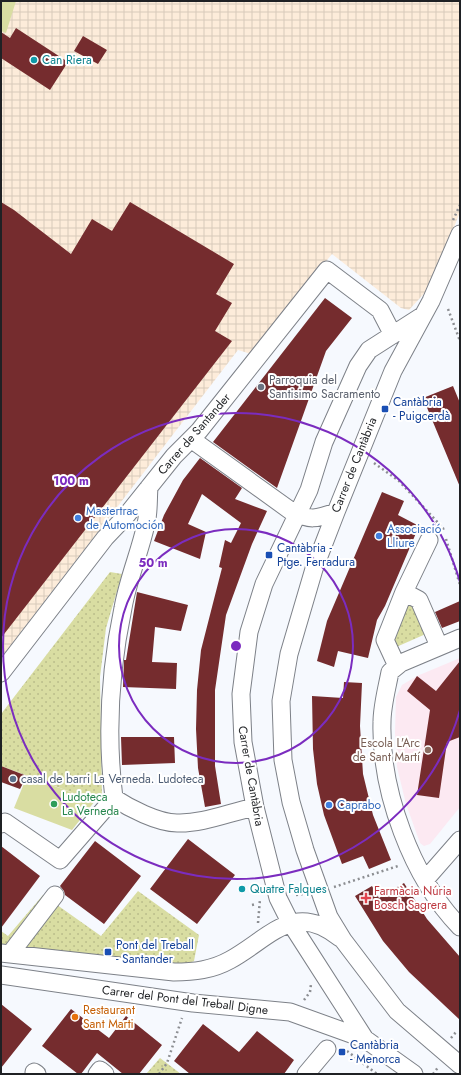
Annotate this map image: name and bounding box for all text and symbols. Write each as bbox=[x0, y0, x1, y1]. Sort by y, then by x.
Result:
place label: Can Riera bbox=[42, 51, 92, 69]
marker: Can Riera bbox=[29, 55, 39, 65]
place label: Parroquia del Santisimo Sacramento bbox=[269, 371, 381, 403]
marker: Parroquia del Santisimo Sacramento bbox=[256, 382, 266, 392]
street label: Carrer de Santander bbox=[153, 388, 235, 479]
place label: Cantàbria - Puigcerdà bbox=[393, 393, 451, 425]
marker: Cantàbria - Puigcerdà bbox=[380, 404, 390, 414]
street label: Carrer de Cantàbria bbox=[327, 414, 381, 515]
text: 100 m bbox=[53, 472, 89, 490]
place label: Mastertrac de Automoción bbox=[86, 502, 164, 534]
marker: Mastertrac de Automoción bbox=[73, 513, 83, 523]
place label: Associació Lliure bbox=[387, 520, 442, 552]
marker: Associació Lliure bbox=[374, 531, 384, 541]
place label: Cantàbria - Ptge. Ferradura bbox=[277, 539, 355, 571]
marker: Cantàbria - Ptge. Ferradura bbox=[264, 550, 274, 560]
text: 50 m bbox=[138, 554, 168, 572]
centre of rings bbox=[229, 639, 243, 653]
street label: Carrer de Cantàbria bbox=[233, 725, 269, 828]
place label: Escola L'Arc de Sant Martí bbox=[353, 734, 421, 766]
marker: Escola L'Arc de Sant Martí bbox=[423, 745, 433, 755]
place label: casal de barri La Verneda. Ludoteca bbox=[21, 770, 204, 788]
marker: casal de barri La Verneda. Ludoteca bbox=[8, 774, 18, 784]
place label: Ludoteca La Verneda bbox=[62, 788, 119, 820]
place label: Caprabo bbox=[337, 796, 382, 814]
marker: Ludoteca La Verneda bbox=[49, 799, 59, 809]
marker: Caprabo bbox=[324, 800, 334, 810]
place label: Quatre Falques bbox=[250, 880, 327, 898]
place label: Farmàcia Núria Bosch Sagrera bbox=[374, 882, 452, 914]
marker: Quatre Falques bbox=[237, 884, 247, 894]
marker: Farmàcia Núria Bosch Sagrera bbox=[361, 893, 371, 903]
place label: Pont del Treball - Santander bbox=[116, 936, 194, 968]
marker: Pont del Treball - Santander bbox=[103, 947, 113, 957]
street label: Carrer del Pont del Treball Digne bbox=[101, 981, 269, 1019]
place label: Restaurant Sant Marti bbox=[83, 1001, 135, 1033]
marker: Restaurant Sant Marti bbox=[70, 1012, 80, 1022]
place label: Cantàbria - Menorca bbox=[350, 1036, 401, 1068]
marker: Cantàbria - Menorca bbox=[337, 1047, 347, 1057]

